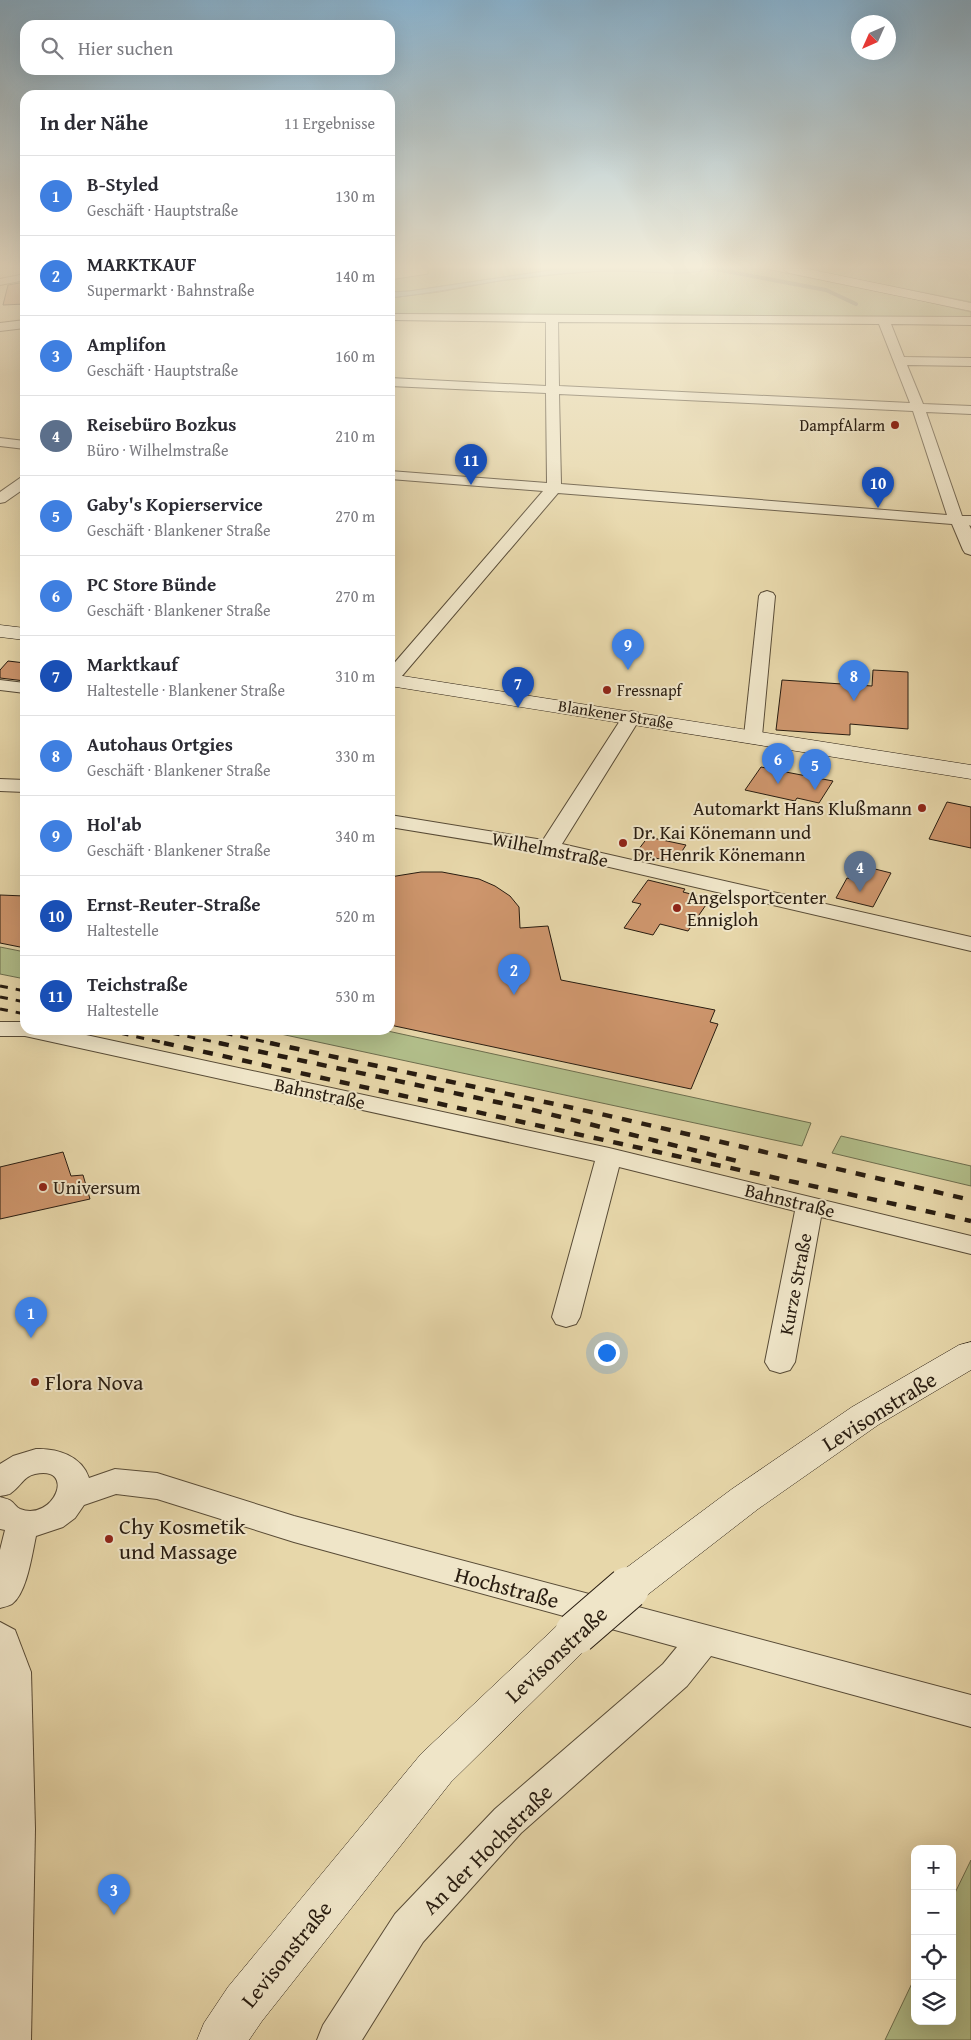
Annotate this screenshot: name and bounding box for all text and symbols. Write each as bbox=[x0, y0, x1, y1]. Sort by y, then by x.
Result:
north arrow bbox=[851, 15, 896, 60]
search box bbox=[20, 20, 395, 75]
icon: search bbox=[38, 34, 66, 62]
text: Hier suchen bbox=[78, 34, 173, 62]
text: In der Nähe bbox=[40, 107, 148, 138]
text: 11 Ergebnisse bbox=[284, 111, 375, 135]
text: B-Styled bbox=[87, 170, 159, 198]
text: 1 bbox=[52, 184, 60, 208]
text: 130 m bbox=[335, 184, 375, 208]
text: Geschäft · Hauptstraße bbox=[87, 198, 238, 222]
text: MARKTKAUF bbox=[87, 250, 197, 278]
text: 2 bbox=[52, 264, 60, 288]
text: 140 m bbox=[335, 264, 375, 288]
text: Supermarkt · Bahnstraße bbox=[87, 278, 254, 302]
text: Amplifon bbox=[87, 330, 166, 358]
text: 3 bbox=[52, 344, 60, 368]
text: 160 m bbox=[335, 344, 375, 368]
text: Geschäft · Hauptstraße bbox=[87, 358, 238, 382]
text: Reisebüro Bozkus bbox=[87, 410, 236, 438]
place label: DampfAlarm bbox=[799, 413, 885, 437]
marker: DampfAlarm bbox=[889, 419, 901, 431]
text: 4 bbox=[52, 424, 60, 448]
text: 210 m bbox=[335, 424, 375, 448]
text: Büro · Wilhelmstraße bbox=[87, 438, 228, 462]
pin: 11 bbox=[455, 444, 487, 485]
pin: 10 bbox=[862, 467, 894, 508]
text: Gaby's Kopierservice bbox=[87, 490, 263, 518]
text: 5 bbox=[52, 504, 60, 528]
text: 270 m bbox=[335, 504, 375, 528]
text: Geschäft · Blankener Straße bbox=[87, 518, 271, 542]
text: PC Store Bünde bbox=[87, 570, 216, 598]
text: 6 bbox=[52, 584, 60, 608]
text: 270 m bbox=[335, 584, 375, 608]
text: Geschäft · Blankener Straße bbox=[87, 598, 271, 622]
pin: 9 bbox=[612, 629, 644, 670]
text: Marktkauf bbox=[87, 650, 178, 678]
pin: 8 bbox=[838, 660, 870, 701]
text: 7 bbox=[52, 664, 60, 688]
text: 310 m bbox=[335, 664, 375, 688]
pin: 7 bbox=[502, 667, 534, 708]
text: Haltestelle · Blankener Straße bbox=[87, 678, 285, 702]
place label: Fressnapf bbox=[617, 678, 684, 702]
marker: Fressnapf bbox=[601, 684, 613, 696]
street label: Blankener Straße bbox=[557, 693, 675, 735]
text: Autohaus Ortgies bbox=[87, 730, 233, 758]
pin: 6 bbox=[762, 743, 794, 784]
text: 8 bbox=[52, 744, 60, 768]
text: 330 m bbox=[335, 744, 375, 768]
pin: 5 bbox=[799, 749, 831, 790]
text: Geschäft · Blankener Straße bbox=[87, 758, 271, 782]
place label: Automarkt Hans Klußmann bbox=[693, 794, 912, 822]
marker: Automarkt Hans Klußmann bbox=[916, 802, 928, 814]
text: Hol'ab bbox=[87, 810, 142, 838]
place label: Dr. Kai Könemann und Dr. Henrik Könemann bbox=[633, 818, 812, 868]
text: 9 bbox=[52, 824, 60, 848]
text: 340 m bbox=[335, 824, 375, 848]
street label: Wilhelmstraße bbox=[489, 824, 611, 874]
marker: Dr. Kai Könemann und Dr. Henrik Könemann bbox=[617, 837, 629, 849]
text: Geschäft · Blankener Straße bbox=[87, 838, 271, 862]
pin: 4 bbox=[844, 851, 876, 892]
place label: Angelsportcenter Ennigloh bbox=[687, 883, 827, 933]
text: Ernst-Reuter-Straße bbox=[87, 890, 261, 918]
marker: Angelsportcenter Ennigloh bbox=[671, 902, 683, 914]
text: 10 bbox=[48, 904, 64, 928]
text: 520 m bbox=[335, 904, 375, 928]
text: Haltestelle bbox=[87, 918, 159, 942]
pin: 2 bbox=[498, 954, 530, 995]
text: Teichstraße bbox=[87, 970, 188, 998]
text: 11 bbox=[48, 984, 64, 1008]
text: 530 m bbox=[335, 984, 375, 1008]
text: Haltestelle bbox=[87, 998, 159, 1022]
street label: Bahnstraße bbox=[272, 1070, 368, 1116]
place label: Universum bbox=[53, 1173, 141, 1201]
street label: Bahnstraße bbox=[742, 1175, 838, 1225]
marker: Universum bbox=[37, 1181, 49, 1193]
street label: Kurze Straße bbox=[771, 1230, 819, 1337]
pin: 1 bbox=[15, 1297, 47, 1338]
your location bbox=[594, 1340, 620, 1366]
street label: Levisonstraße bbox=[816, 1363, 942, 1459]
place label: Flora Nova bbox=[45, 1366, 144, 1398]
marker: Flora Nova bbox=[29, 1376, 41, 1388]
place label: Chy Kosmetik und Massage bbox=[119, 1510, 246, 1567]
marker: Chy Kosmetik und Massage bbox=[103, 1533, 115, 1545]
street label: Hochstraße bbox=[451, 1558, 563, 1616]
street label: Levisonstraße bbox=[498, 1598, 614, 1710]
street label: An der Hochstraße bbox=[414, 1776, 560, 1922]
map controls bbox=[911, 1845, 956, 2025]
button: + bbox=[911, 1845, 956, 1890]
pin: 3 bbox=[98, 1874, 130, 1915]
button: − bbox=[911, 1890, 956, 1935]
street label: Levisonstraße bbox=[233, 1894, 339, 2014]
button: locate bbox=[911, 1935, 956, 1980]
button: layers bbox=[911, 1980, 956, 2025]

